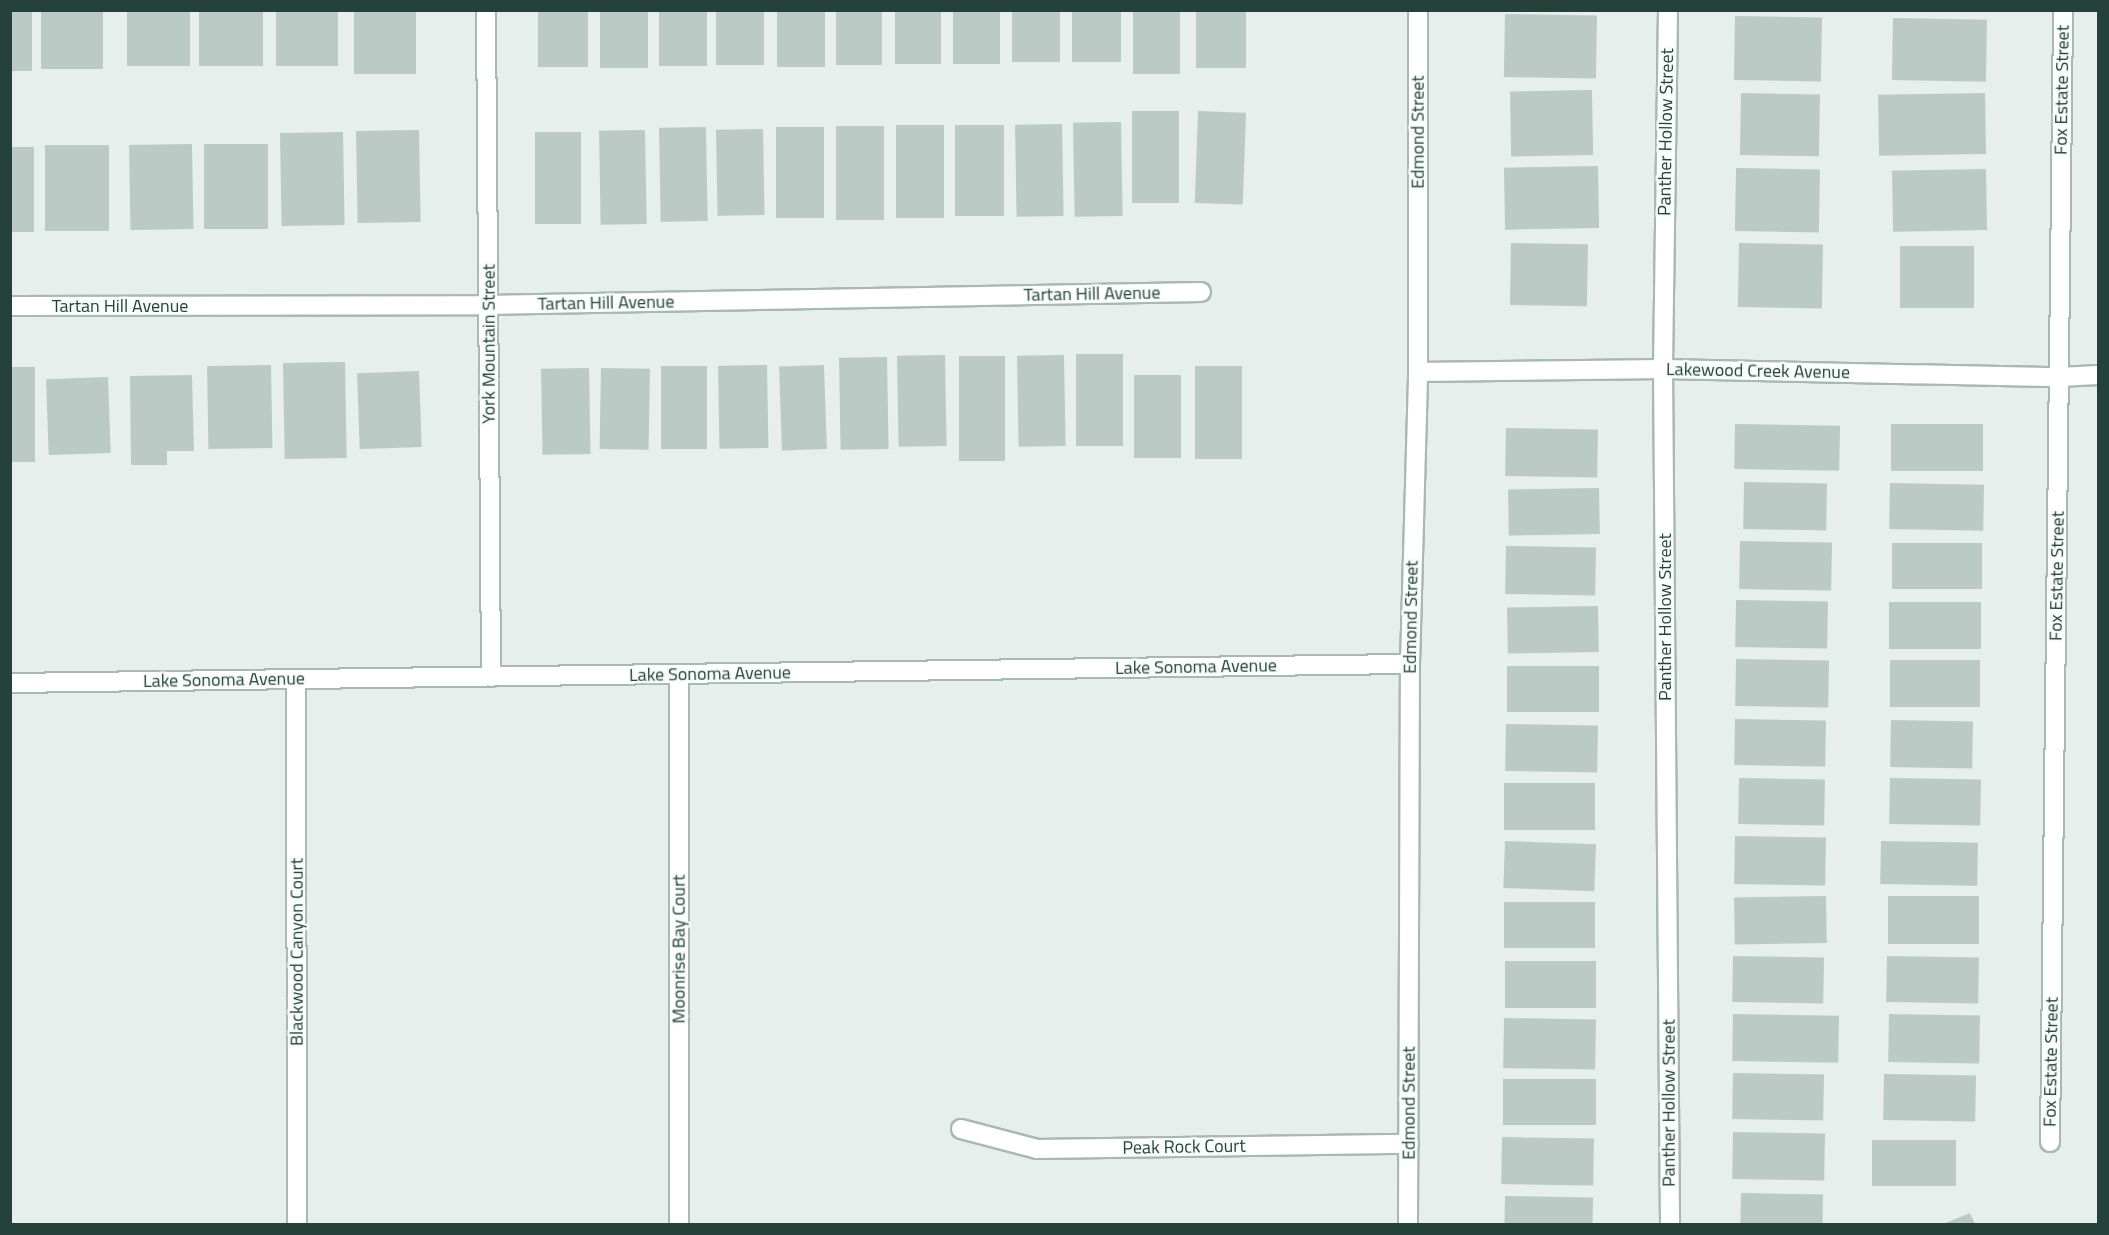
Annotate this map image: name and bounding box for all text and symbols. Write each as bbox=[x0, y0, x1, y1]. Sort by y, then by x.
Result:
street label: Fox Estate Street bbox=[2050, 25, 2074, 155]
street label: Panther Hollow Street bbox=[1654, 48, 1678, 216]
street label: Edmond Street bbox=[1407, 75, 1429, 189]
street label: York Mountain Street bbox=[478, 264, 500, 424]
street label: Tartan Hill Avenue bbox=[1023, 282, 1161, 306]
street label: Tartan Hill Avenue bbox=[537, 291, 675, 315]
street label: Tartan Hill Avenue bbox=[52, 295, 188, 317]
street label: Lakewood Creek Avenue bbox=[1666, 359, 1850, 383]
street label: Fox Estate Street bbox=[2045, 511, 2069, 641]
street label: Panther Hollow Street bbox=[1654, 533, 1676, 701]
street label: Edmond Street bbox=[1399, 560, 1423, 674]
street label: Lake Sonoma Avenue bbox=[1115, 655, 1277, 679]
street label: Lake Sonoma Avenue bbox=[629, 662, 791, 686]
street label: Lake Sonoma Avenue bbox=[143, 668, 305, 692]
street label: Blackwood Canyon Court bbox=[286, 858, 308, 1046]
street label: Moonrise Bay Court bbox=[668, 874, 690, 1024]
street label: Fox Estate Street bbox=[2039, 997, 2063, 1127]
street label: Panther Hollow Street bbox=[1658, 1019, 1680, 1187]
street label: Edmond Street bbox=[1398, 1046, 1420, 1160]
street label: Peak Rock Court bbox=[1122, 1135, 1246, 1159]

